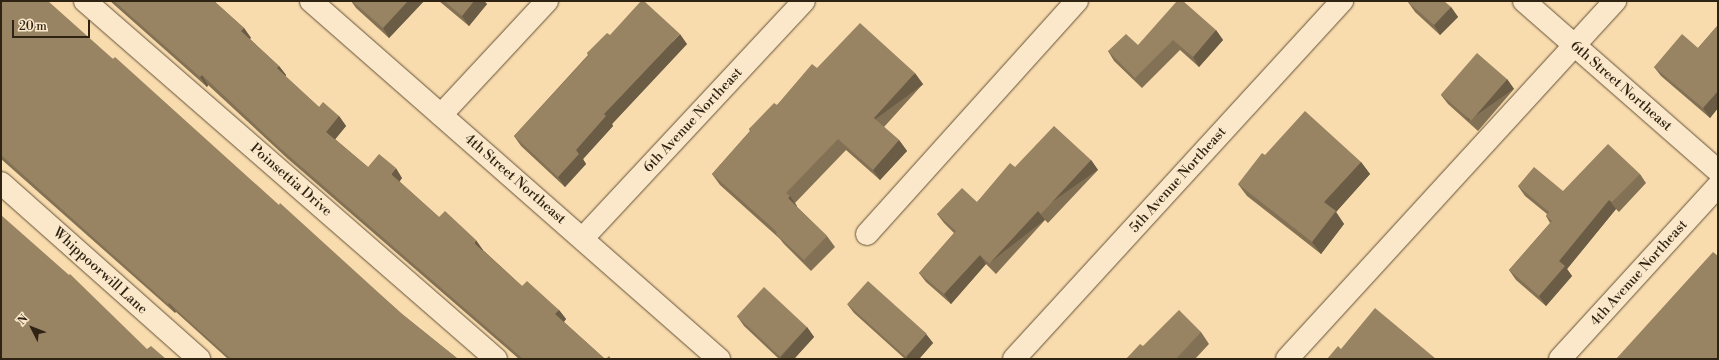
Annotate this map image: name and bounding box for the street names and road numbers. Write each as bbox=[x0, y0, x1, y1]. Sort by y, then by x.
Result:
street label: 6th Street Northeast bbox=[1567, 37, 1675, 135]
street label: 6th Avenue Northeast bbox=[640, 64, 746, 176]
street label: 5th Avenue Northeast bbox=[1126, 124, 1230, 236]
street label: 4th Street Northeast bbox=[461, 130, 569, 228]
street label: Poinsettia Drive bbox=[247, 140, 335, 220]
street label: 4th Avenue Northeast bbox=[1587, 216, 1691, 330]
street label: Whippoorwill Lane bbox=[49, 224, 151, 318]

